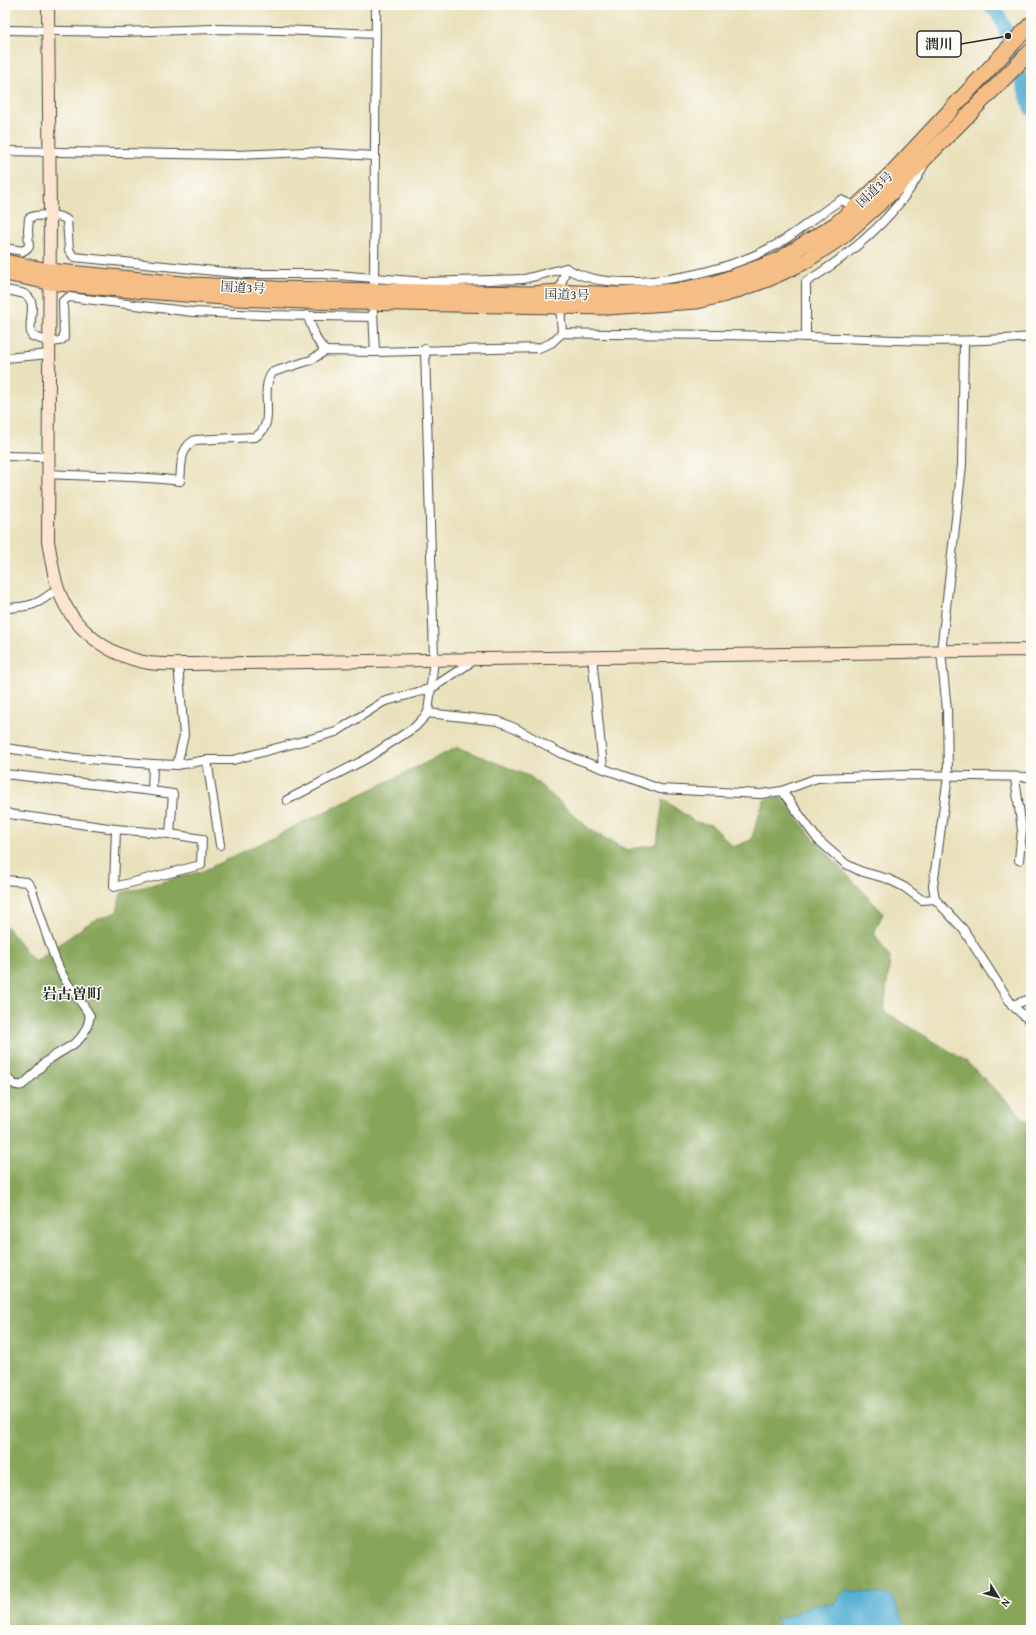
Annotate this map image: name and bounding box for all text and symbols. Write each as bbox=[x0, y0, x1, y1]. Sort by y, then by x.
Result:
callout: 潤川 bbox=[917, 31, 961, 57]
text: 潤川 bbox=[925, 34, 953, 54]
street label: 国道3号 bbox=[851, 167, 897, 212]
street label: 国道3号 bbox=[220, 277, 266, 298]
street label: 国道3号 bbox=[544, 285, 590, 304]
district label: 岩古曽町 bbox=[42, 983, 102, 1004]
north arrow bbox=[978, 1577, 1018, 1617]
text: N bbox=[997, 1595, 1015, 1611]

